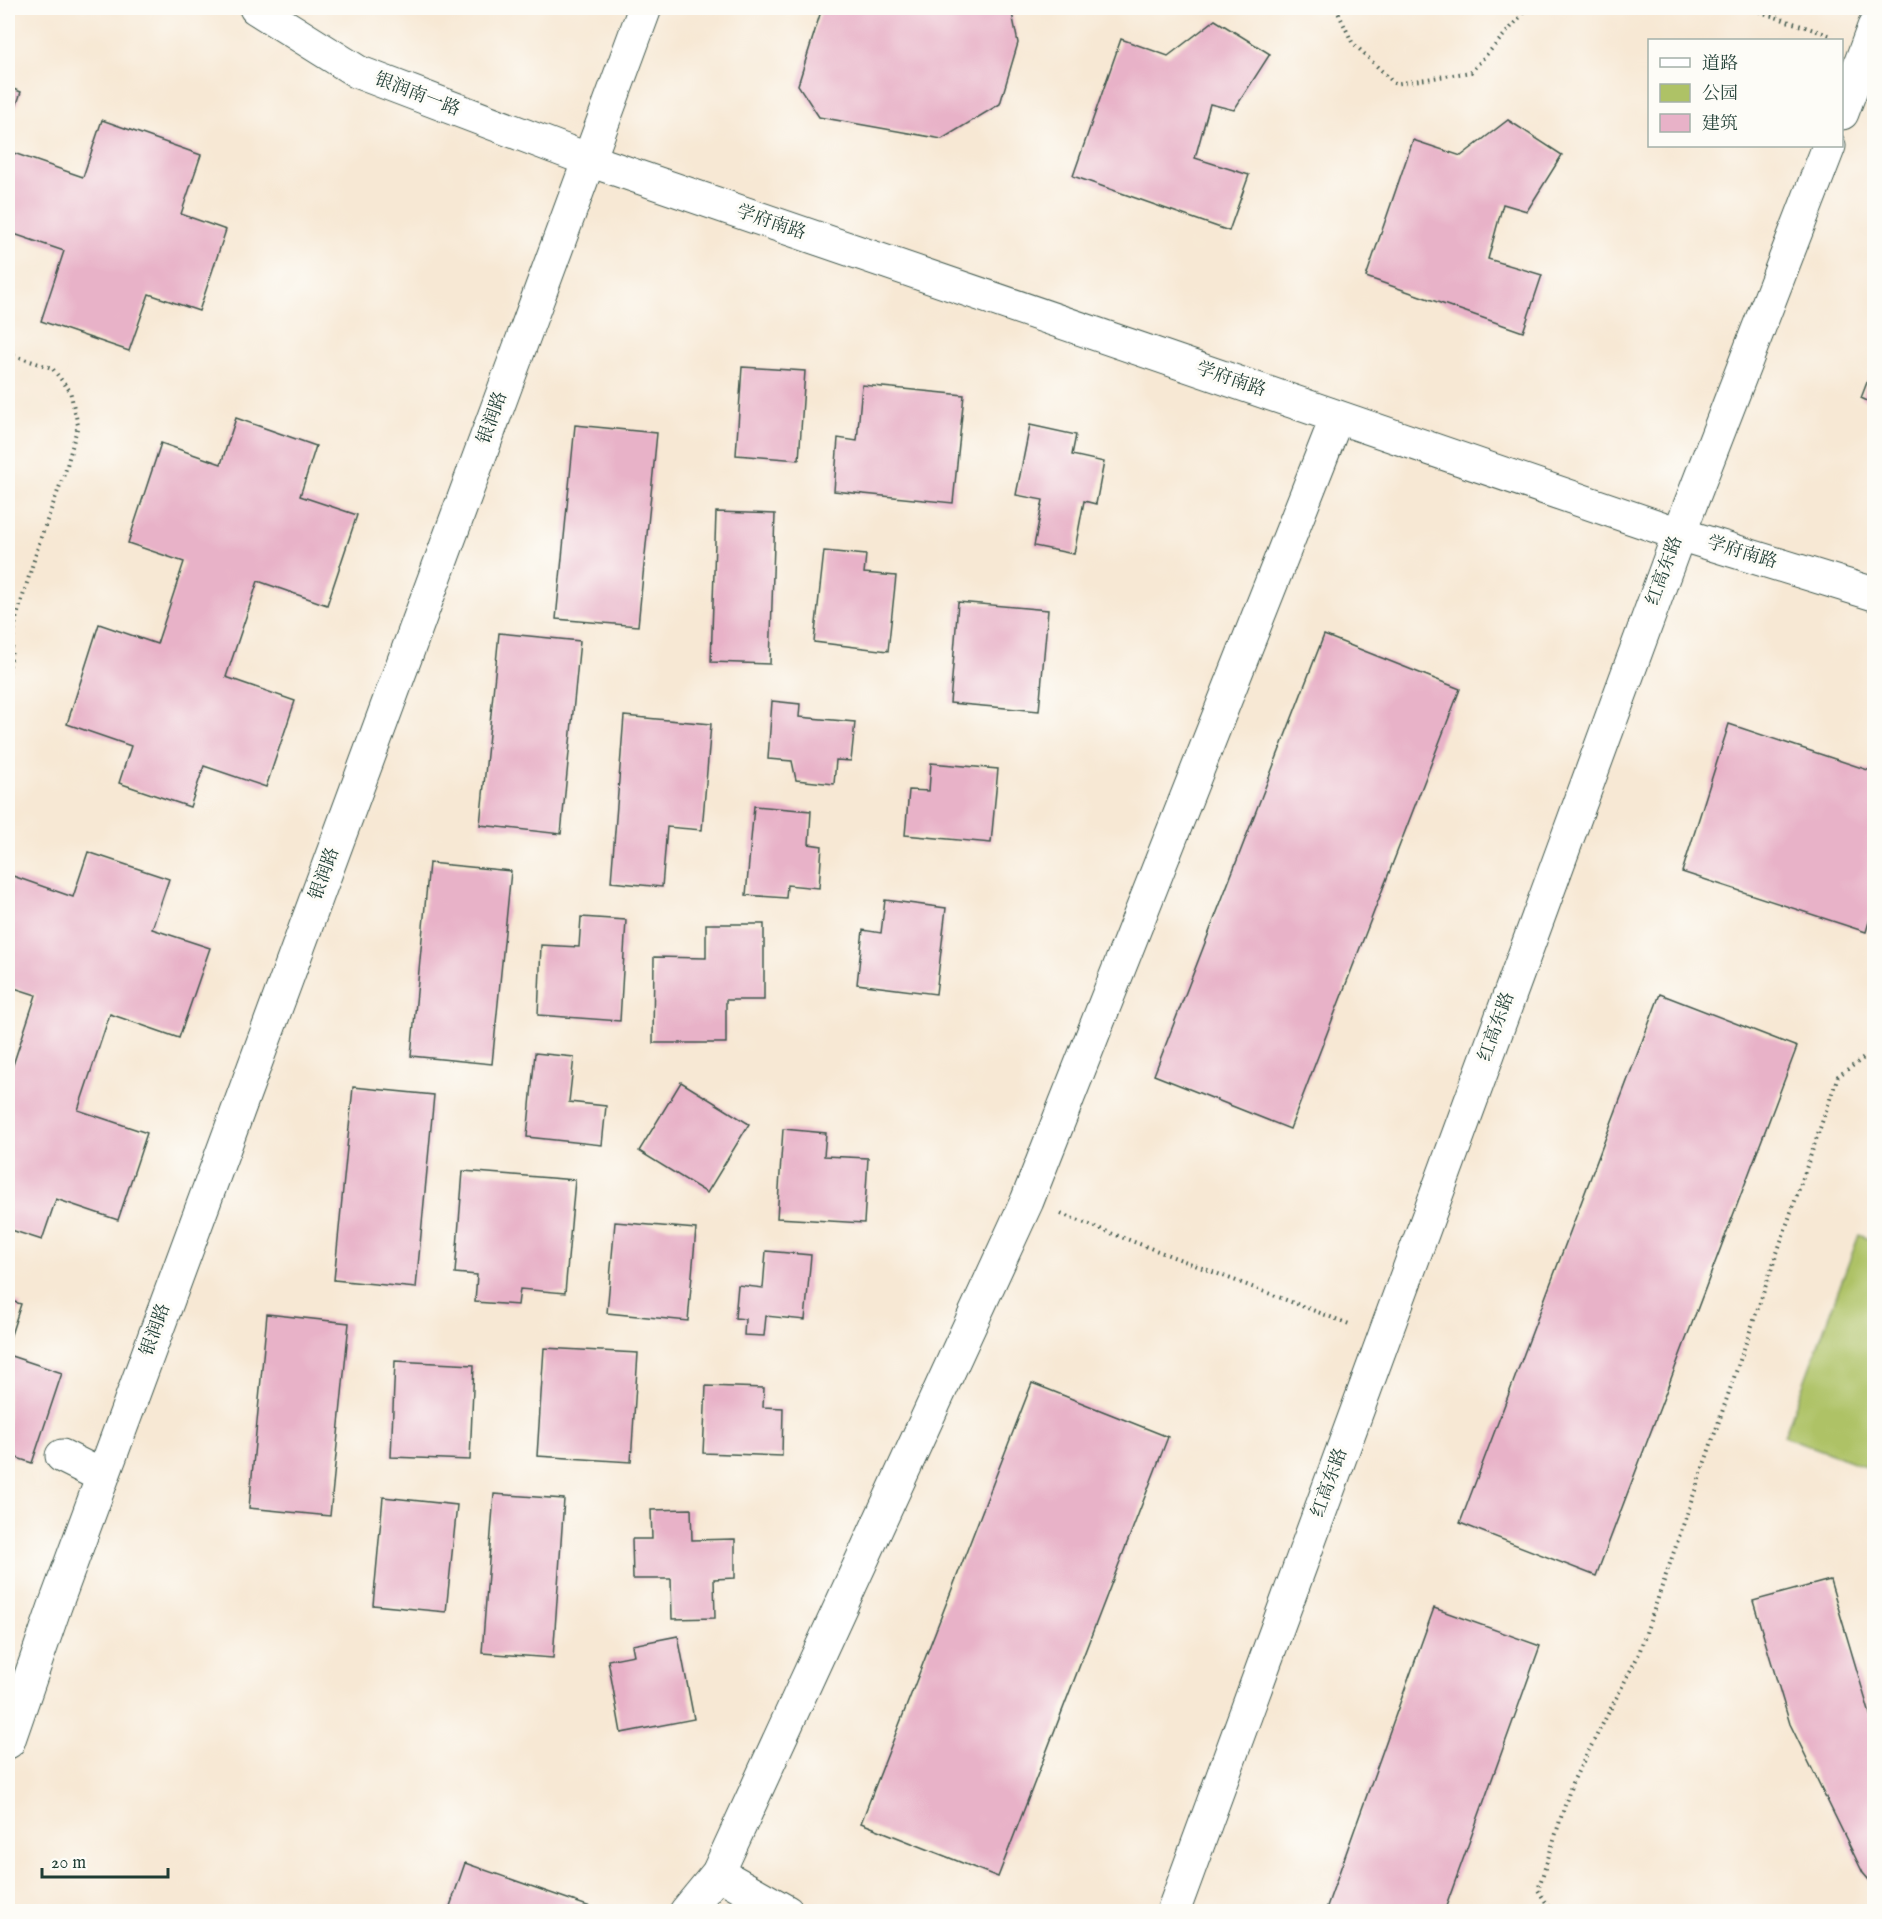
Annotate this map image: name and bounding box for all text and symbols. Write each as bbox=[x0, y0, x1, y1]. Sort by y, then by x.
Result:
legend bbox=[1648, 39, 1843, 147]
text: 道路 bbox=[1702, 53, 1738, 76]
street label: 银润南一路 bbox=[371, 68, 463, 122]
text: 公园 bbox=[1702, 83, 1738, 106]
text: 建筑 bbox=[1702, 113, 1738, 136]
street label: 学府南路 bbox=[733, 200, 809, 246]
street label: 学府南路 bbox=[1193, 357, 1269, 403]
street label: 银润路 bbox=[473, 389, 513, 447]
street label: 学府南路 bbox=[1704, 531, 1780, 575]
street label: 红高东路 bbox=[1642, 533, 1688, 609]
street label: 银润路 bbox=[305, 845, 345, 903]
street label: 红高东路 bbox=[1474, 989, 1520, 1065]
street label: 银润路 bbox=[136, 1301, 176, 1359]
street label: 红高东路 bbox=[1307, 1445, 1353, 1521]
scale bar bbox=[42, 1841, 168, 1879]
text: 20 m bbox=[51, 1852, 86, 1875]

